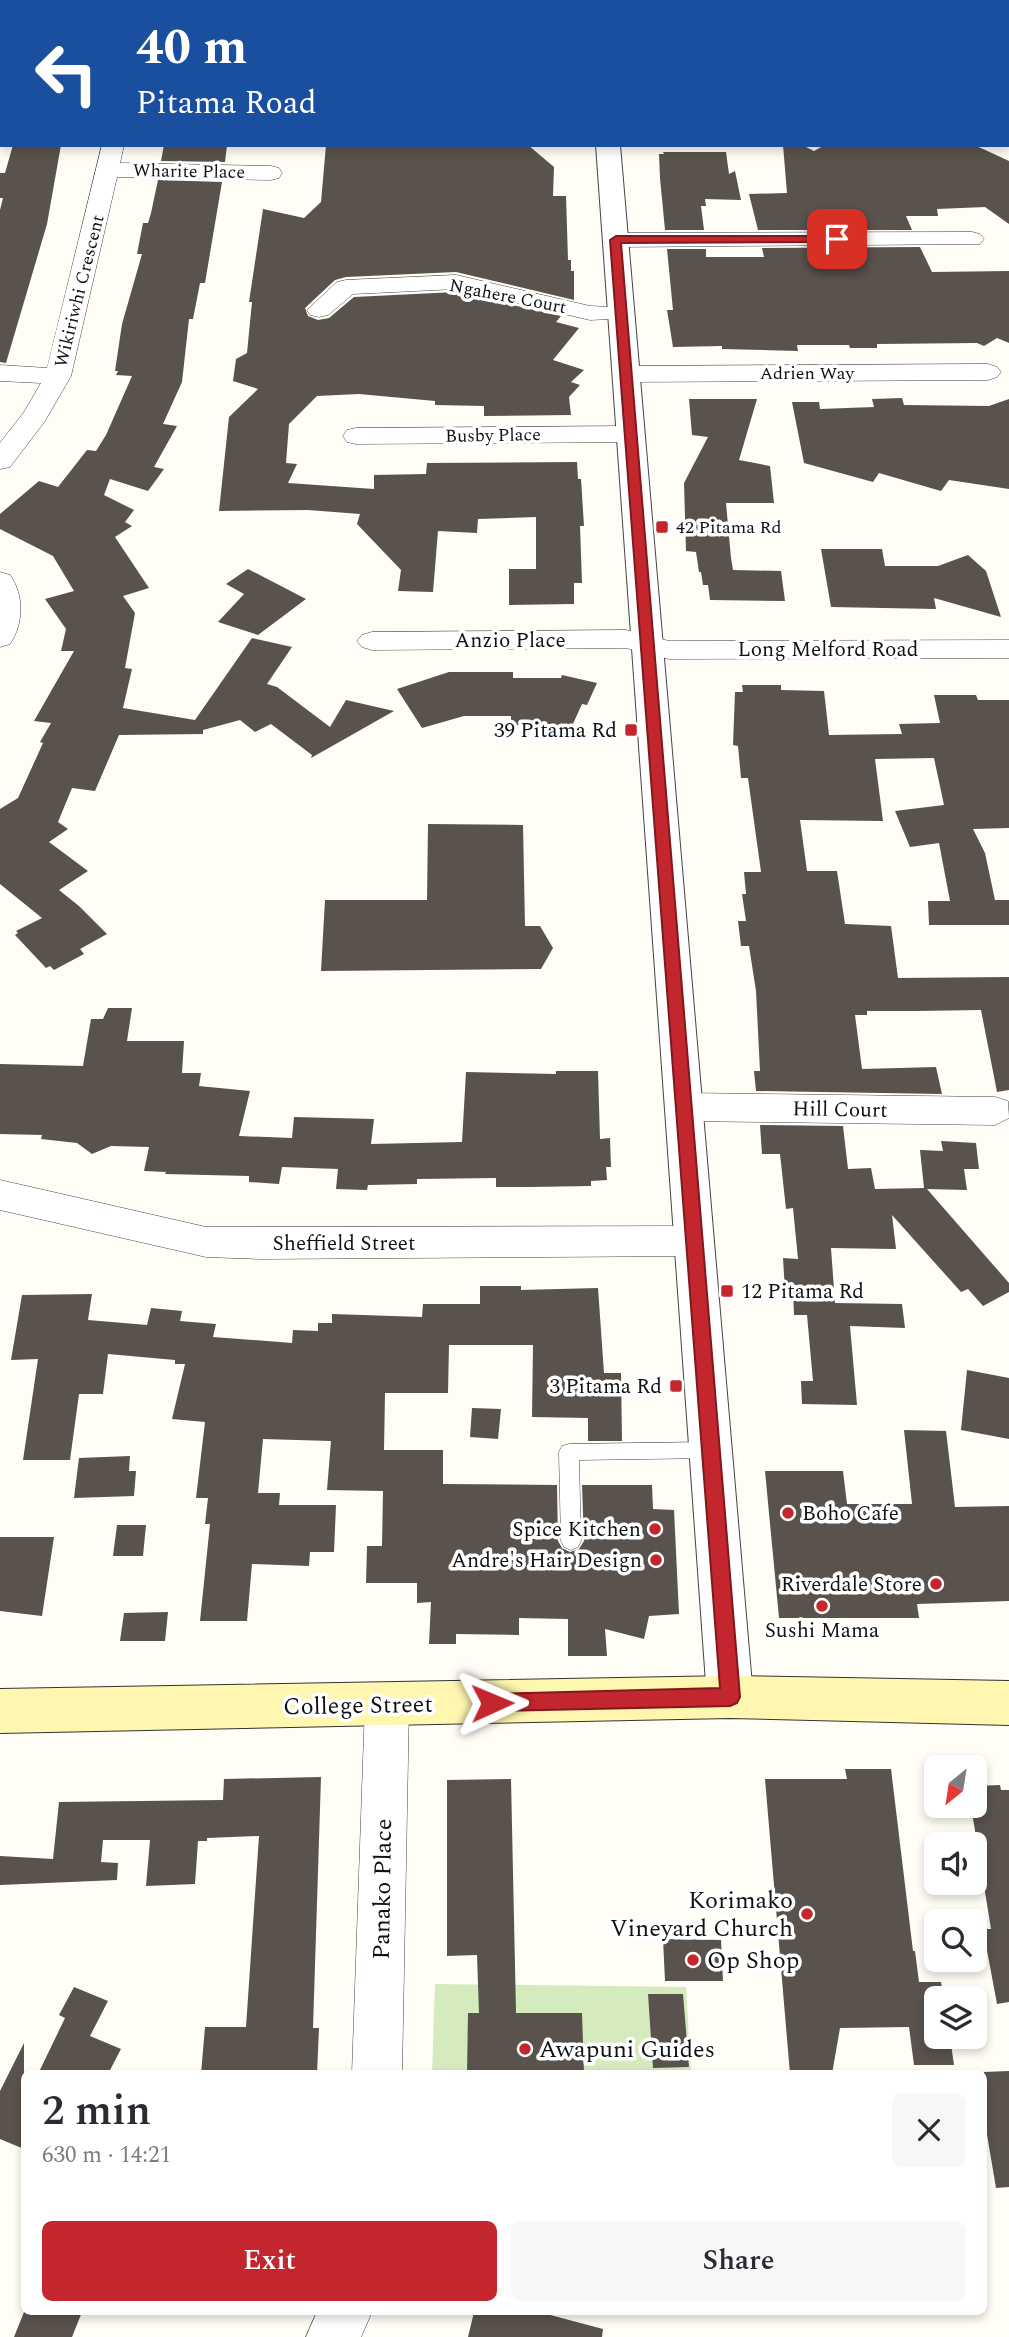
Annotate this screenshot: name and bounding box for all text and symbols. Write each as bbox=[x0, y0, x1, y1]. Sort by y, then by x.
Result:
text: 40 m bbox=[136, 11, 247, 86]
icon: left bbox=[21, 28, 112, 119]
text: Pitama Road bbox=[136, 79, 317, 128]
street label: Wharite Place bbox=[133, 157, 245, 186]
pin bbox=[807, 209, 867, 269]
street label: Wikiriwhi Crescent bbox=[47, 212, 111, 370]
icon: arrive bbox=[818, 220, 856, 258]
street label: Ngahere Court bbox=[447, 272, 569, 321]
street label: Adrien Way bbox=[760, 360, 856, 387]
street label: Busby Place bbox=[445, 421, 541, 450]
place label: 42 Pitama Rd bbox=[676, 514, 781, 541]
marker: 42 Pitama Rd bbox=[654, 519, 670, 535]
street label: Anzio Place bbox=[454, 625, 566, 657]
street label: Long Melford Road bbox=[737, 634, 919, 666]
place label: 39 Pitama Rd bbox=[494, 715, 617, 747]
marker: 39 Pitama Rd bbox=[623, 722, 639, 738]
street label: Hill Court bbox=[792, 1093, 888, 1127]
street label: Sheffield Street bbox=[273, 1228, 415, 1260]
place label: 12 Pitama Rd bbox=[741, 1276, 864, 1308]
marker: 12 Pitama Rd bbox=[719, 1283, 735, 1299]
place label: 3 Pitama Rd bbox=[549, 1371, 662, 1403]
marker: 3 Pitama Rd bbox=[668, 1378, 684, 1394]
place label: Boho Cafe bbox=[802, 1498, 899, 1530]
marker: Boho Cafe bbox=[780, 1505, 796, 1521]
place label: Spice Kitchen bbox=[512, 1514, 641, 1546]
marker: Spice Kitchen bbox=[647, 1521, 663, 1537]
place label: Andre's Hair Design bbox=[451, 1545, 642, 1577]
marker: Andre's Hair Design bbox=[648, 1552, 664, 1568]
place label: Riverdale Store bbox=[781, 1569, 922, 1601]
marker: Riverdale Store bbox=[928, 1576, 944, 1592]
marker: Sushi Mama bbox=[814, 1598, 830, 1614]
place label: Sushi Mama bbox=[765, 1615, 880, 1647]
position arrow bbox=[455, 1666, 529, 1740]
street label: College Street bbox=[283, 1687, 433, 1725]
north arrow bbox=[924, 1755, 987, 1818]
map controls bbox=[924, 1755, 987, 2049]
street label: Panako Place bbox=[364, 1818, 402, 1960]
button: sound bbox=[924, 1832, 987, 1895]
place label: Korimako Vineyard Church bbox=[610, 1883, 793, 1947]
marker: Korimako Vineyard Church bbox=[799, 1906, 815, 1922]
button: search bbox=[924, 1909, 987, 1972]
place label: Op Shop bbox=[707, 1943, 799, 1979]
marker: Op Shop bbox=[685, 1952, 701, 1968]
button: layers bbox=[924, 1986, 987, 2049]
place label: Awapuni Guides bbox=[539, 2032, 715, 2068]
marker: Awapuni Guides bbox=[517, 2041, 533, 2057]
text: 2 min bbox=[42, 2080, 151, 2143]
button: close bbox=[892, 2093, 966, 2167]
text: 630 m · 14:21 bbox=[42, 2138, 171, 2173]
button: Exit bbox=[42, 2221, 497, 2301]
button: Share bbox=[511, 2221, 966, 2301]

